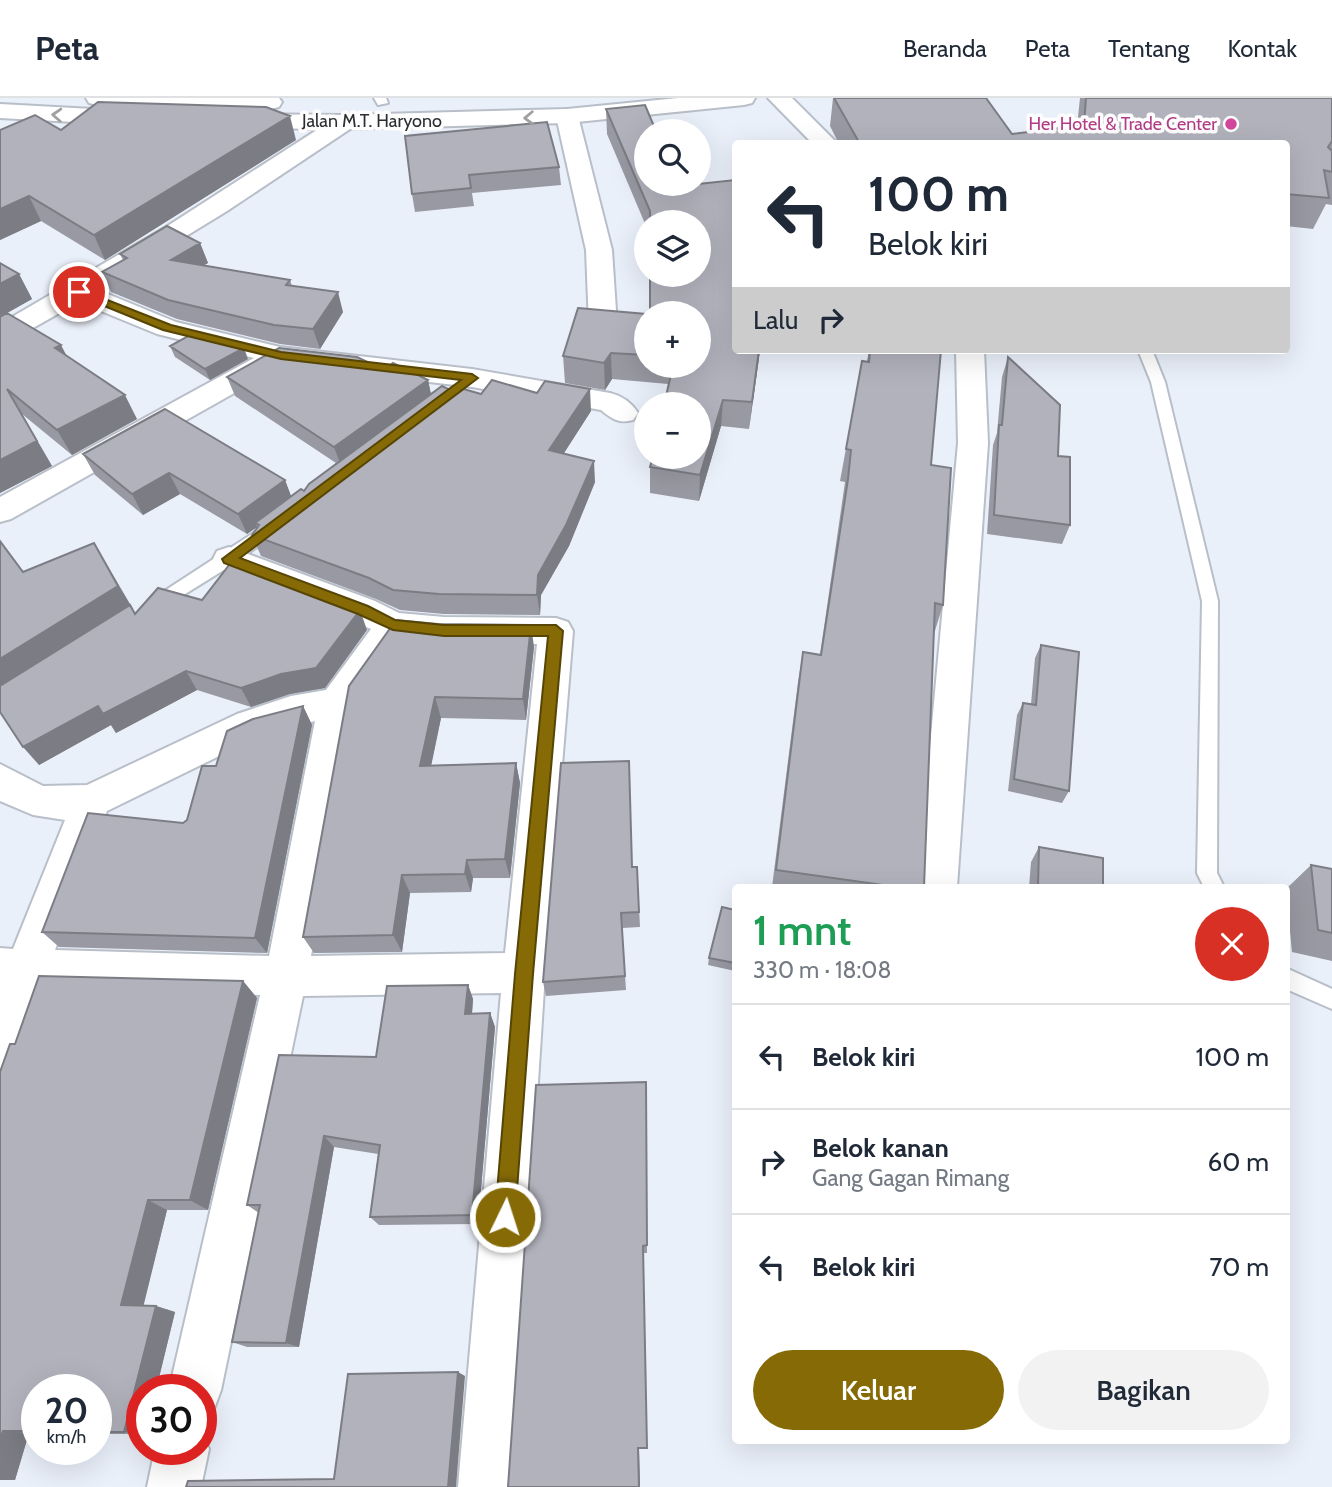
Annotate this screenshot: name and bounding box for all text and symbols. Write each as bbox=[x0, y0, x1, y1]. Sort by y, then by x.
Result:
text: Peta bbox=[35, 28, 99, 68]
text: Beranda bbox=[903, 34, 987, 63]
text: Peta bbox=[1025, 34, 1070, 63]
text: Tentang bbox=[1108, 34, 1189, 63]
text: Kontak bbox=[1227, 34, 1297, 63]
one-way arrow bbox=[51, 108, 62, 123]
street label: Jalan M.T. Haryono bbox=[301, 110, 442, 132]
one-way arrow bbox=[524, 110, 535, 125]
place label: Her Hotel & Trade Center bbox=[1028, 113, 1217, 135]
marker: Her Hotel & Trade Center bbox=[1223, 116, 1239, 132]
map controls bbox=[634, 119, 711, 469]
button: search bbox=[634, 119, 711, 196]
text: 100 m bbox=[868, 164, 1009, 223]
icon: left bbox=[753, 168, 844, 259]
button: layers bbox=[634, 210, 711, 287]
text: Belok kiri bbox=[868, 224, 988, 263]
pin bbox=[49, 262, 109, 322]
icon: arrive bbox=[60, 273, 98, 311]
button: + bbox=[634, 301, 711, 378]
icon: right bbox=[812, 301, 850, 339]
text: Lalu bbox=[753, 304, 798, 336]
button: − bbox=[634, 392, 711, 469]
text: 1 mnt bbox=[753, 904, 851, 956]
button: close bbox=[1195, 907, 1269, 981]
text: 330 m · 18:08 bbox=[753, 956, 891, 984]
icon: left bbox=[753, 1038, 791, 1076]
text: Belok kiri bbox=[812, 1041, 915, 1073]
text: 100 m bbox=[1196, 1041, 1269, 1073]
text: Belok kanan bbox=[812, 1132, 949, 1164]
icon: right bbox=[753, 1143, 791, 1181]
text: 60 m bbox=[1207, 1146, 1269, 1178]
text: Gang Gagan Rimang bbox=[812, 1164, 1009, 1192]
position arrow bbox=[468, 1180, 542, 1254]
icon: left bbox=[753, 1248, 791, 1286]
text: Belok kiri bbox=[812, 1251, 915, 1283]
text: 70 m bbox=[1209, 1251, 1269, 1283]
button: Keluar bbox=[753, 1350, 1004, 1430]
button: Bagikan bbox=[1018, 1350, 1269, 1430]
speed limit sign: 30 bbox=[126, 1374, 217, 1465]
text: 20 bbox=[45, 1389, 88, 1432]
text: km/h bbox=[47, 1426, 86, 1448]

